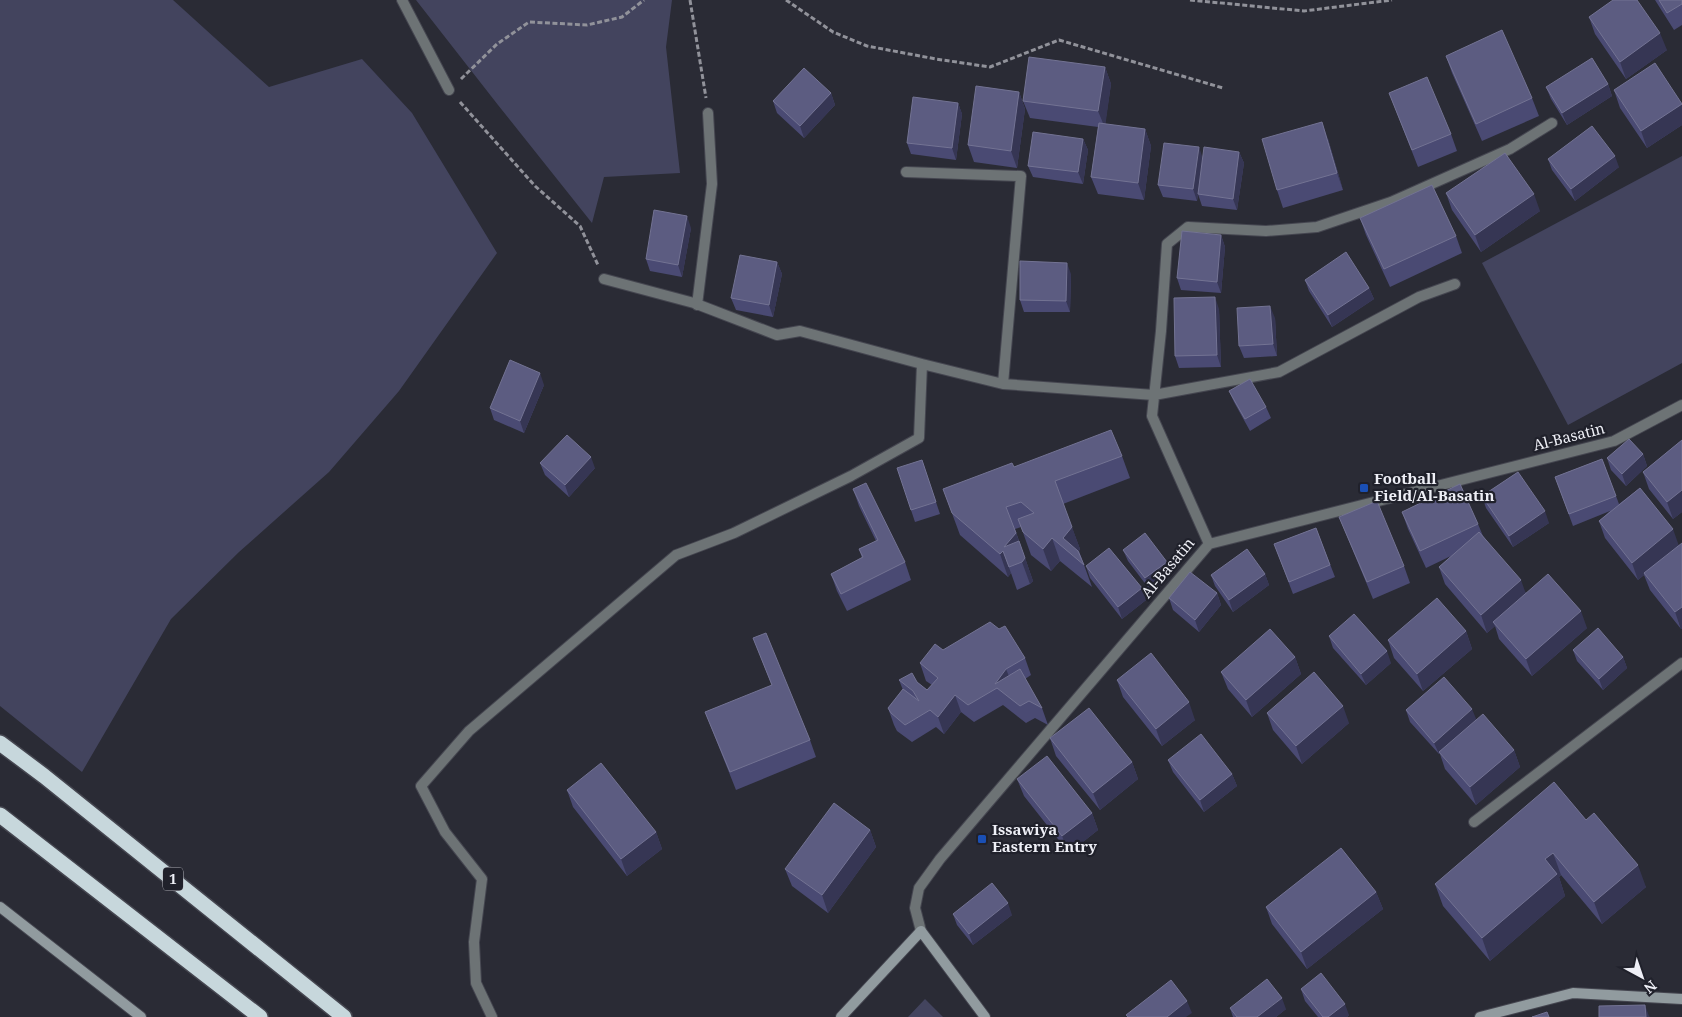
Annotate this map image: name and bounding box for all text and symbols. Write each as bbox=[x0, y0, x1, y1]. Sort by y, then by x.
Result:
street label: Al-Basatin bbox=[1531, 417, 1607, 455]
place label: Football Field/Al-Basatin bbox=[1374, 468, 1494, 505]
marker: Football Field/Al-Basatin bbox=[1358, 482, 1370, 494]
street label: Al-Basatin bbox=[1136, 533, 1199, 602]
place label: Issawiya Eastern Entry bbox=[992, 819, 1097, 856]
marker: Issawiya Eastern Entry bbox=[976, 833, 988, 845]
road number: 1 bbox=[163, 868, 183, 891]
north arrow bbox=[1617, 952, 1667, 1002]
text: N bbox=[1640, 977, 1661, 998]

